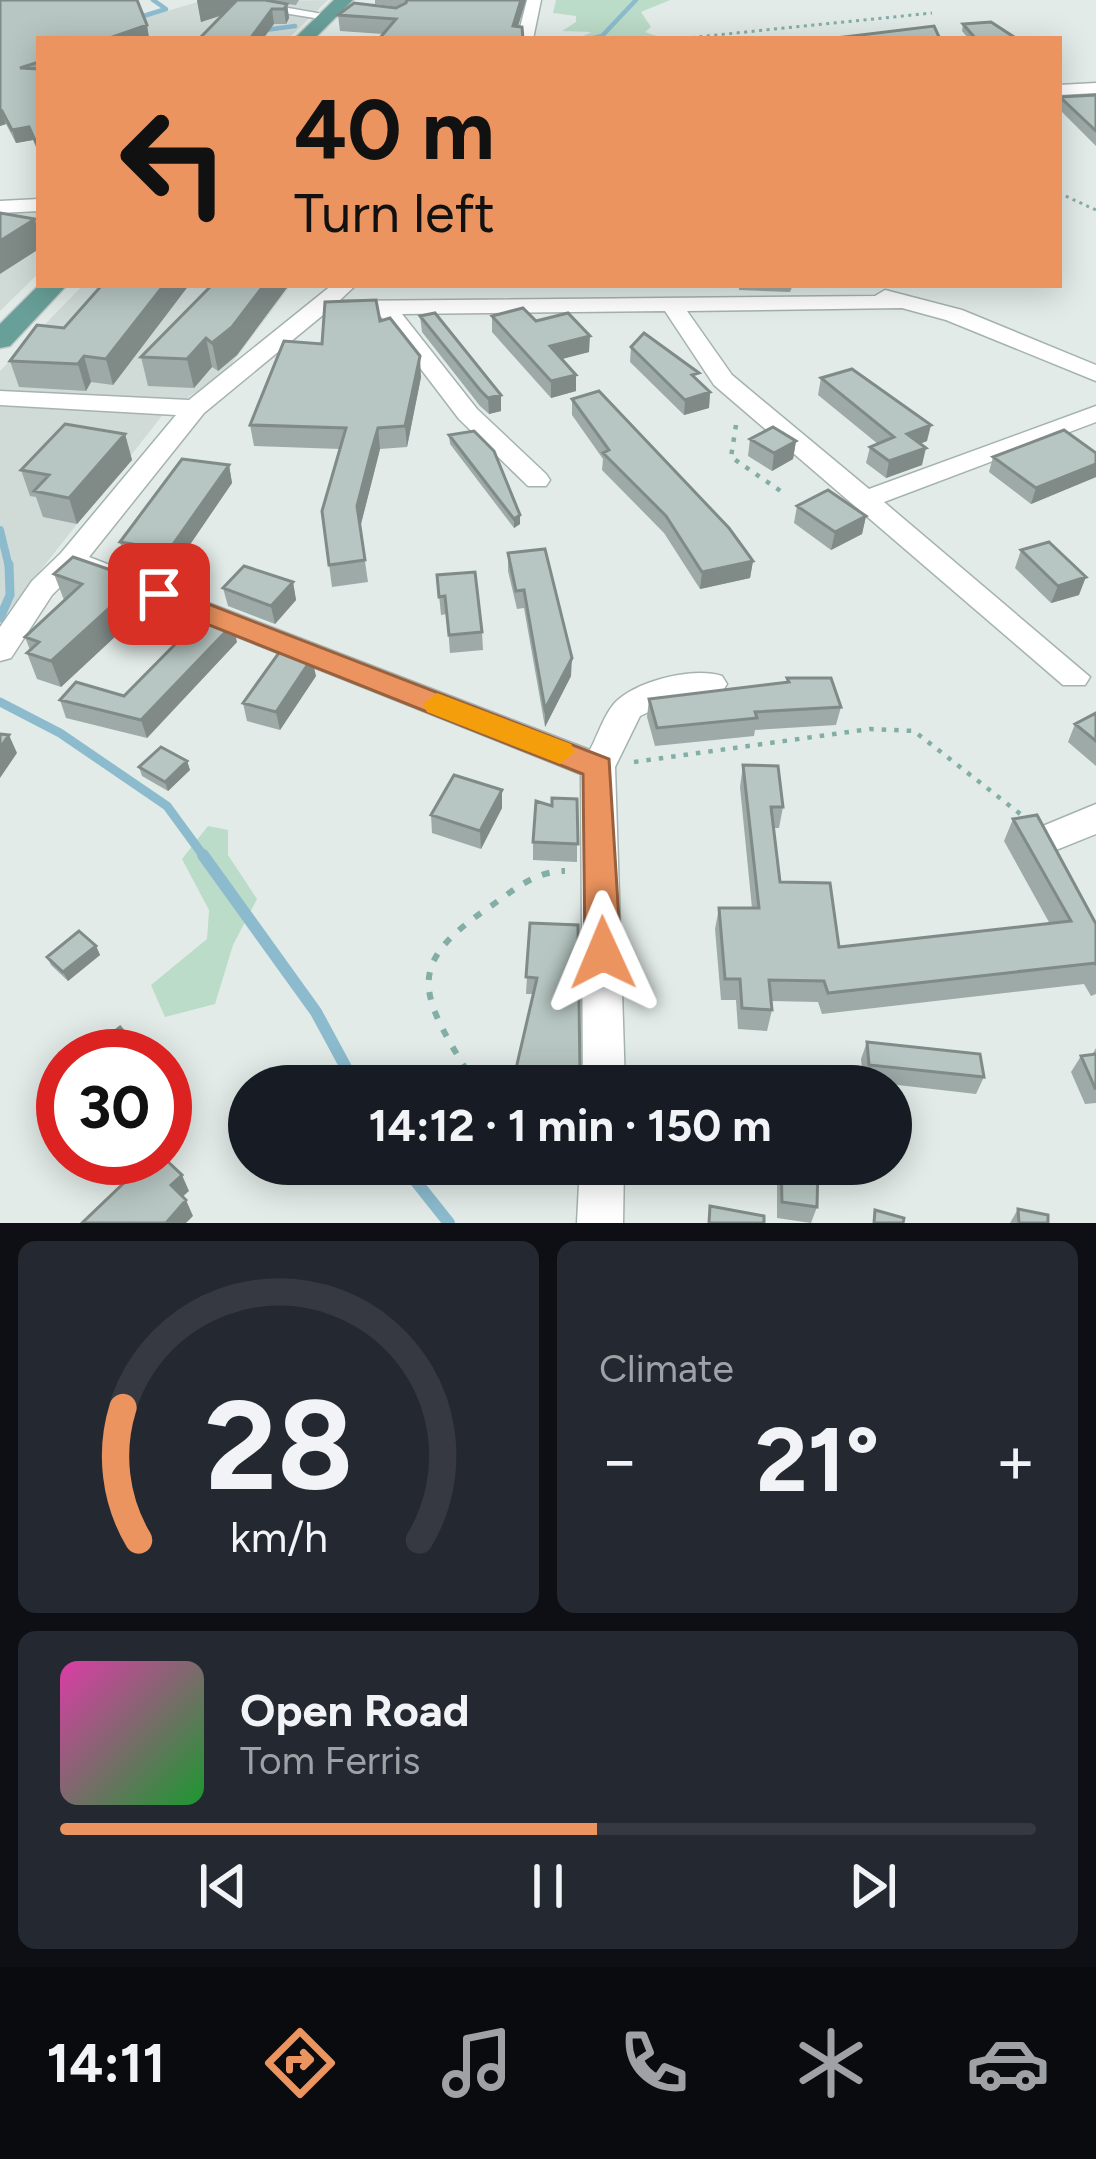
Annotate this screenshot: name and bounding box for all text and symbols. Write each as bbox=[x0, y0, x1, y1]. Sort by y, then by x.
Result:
text: 40 m bbox=[294, 79, 495, 180]
icon: left bbox=[96, 84, 252, 240]
text: Turn left bbox=[294, 181, 495, 246]
pin bbox=[108, 543, 210, 645]
icon: arrive bbox=[126, 561, 192, 627]
position arrow bbox=[540, 890, 666, 1016]
speed limit sign: 30 bbox=[36, 1029, 192, 1185]
text: 14:12 · 1 min · 150 m bbox=[369, 1098, 771, 1152]
text: Climate bbox=[599, 1345, 734, 1392]
text: 28 bbox=[204, 1370, 353, 1520]
text: 21° bbox=[755, 1405, 880, 1514]
text: − bbox=[599, 1420, 640, 1500]
text: + bbox=[995, 1420, 1036, 1500]
text: km/h bbox=[230, 1511, 327, 1563]
text: Open Road bbox=[240, 1683, 470, 1737]
text: Tom Ferris bbox=[240, 1737, 420, 1784]
icon: previous bbox=[190, 1853, 256, 1919]
icon: pause bbox=[515, 1853, 581, 1919]
icon: next bbox=[840, 1853, 906, 1919]
icon: directions bbox=[258, 2021, 342, 2105]
icon: music bbox=[435, 2021, 519, 2105]
icon: phone bbox=[612, 2021, 696, 2105]
icon: climate bbox=[789, 2021, 873, 2105]
icon: car bbox=[966, 2021, 1050, 2105]
text: 14:11 bbox=[46, 2031, 165, 2096]

